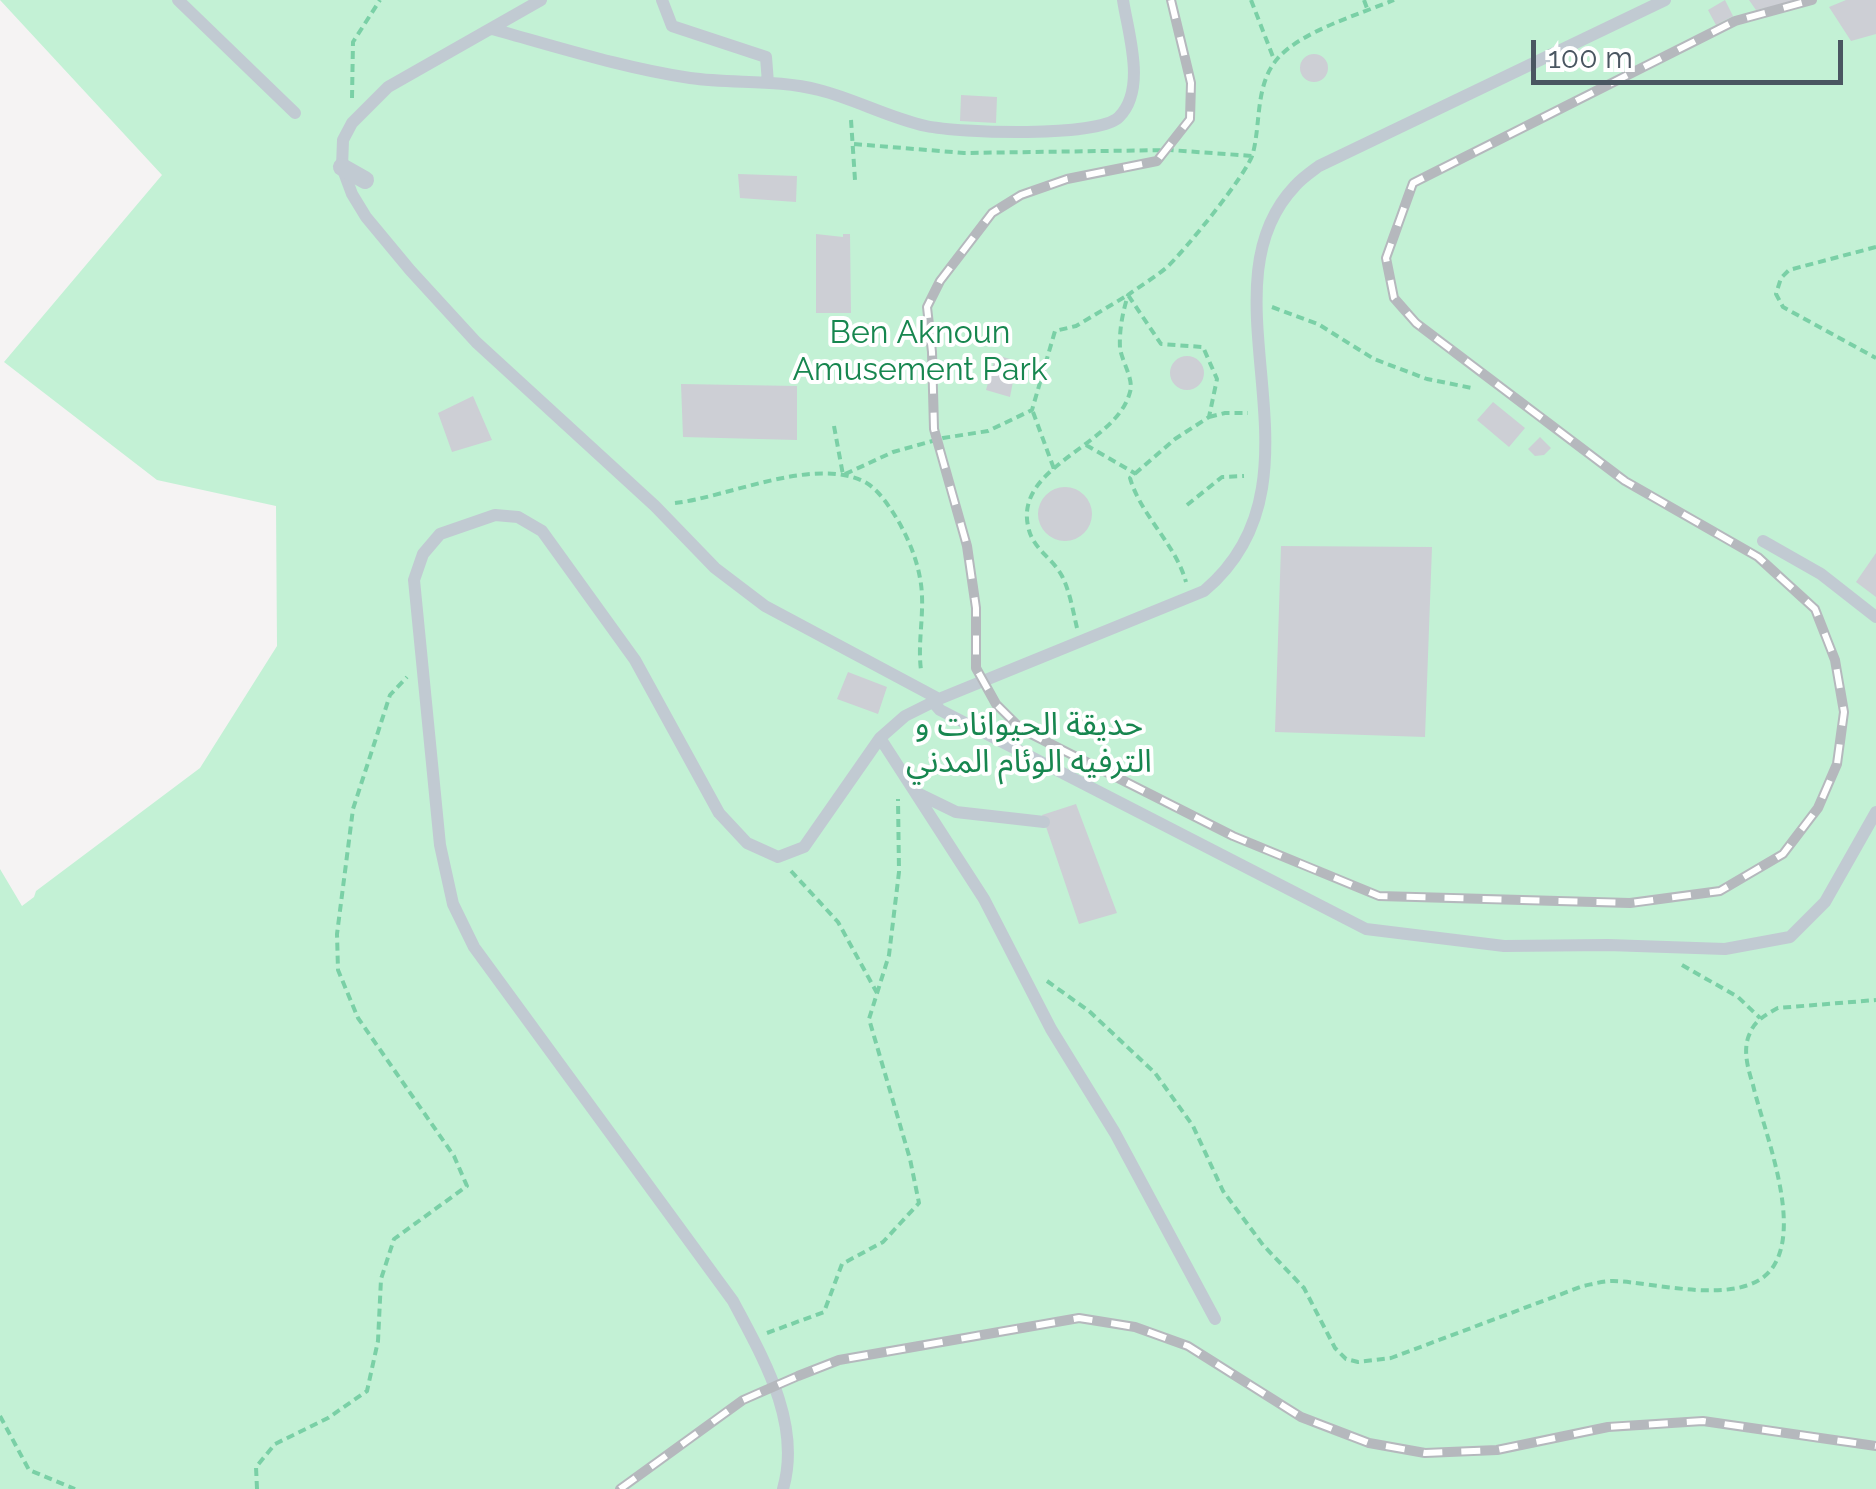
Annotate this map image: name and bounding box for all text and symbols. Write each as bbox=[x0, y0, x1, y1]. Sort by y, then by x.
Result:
scale bar bbox=[1536, 20, 1848, 82]
text: 100 m bbox=[1548, 40, 1633, 75]
park label: Ben Aknoun Amusement Park bbox=[792, 314, 1048, 389]
park label: حديقة الحيوانات و الترفيه الوئام المدني bbox=[906, 706, 1152, 781]

